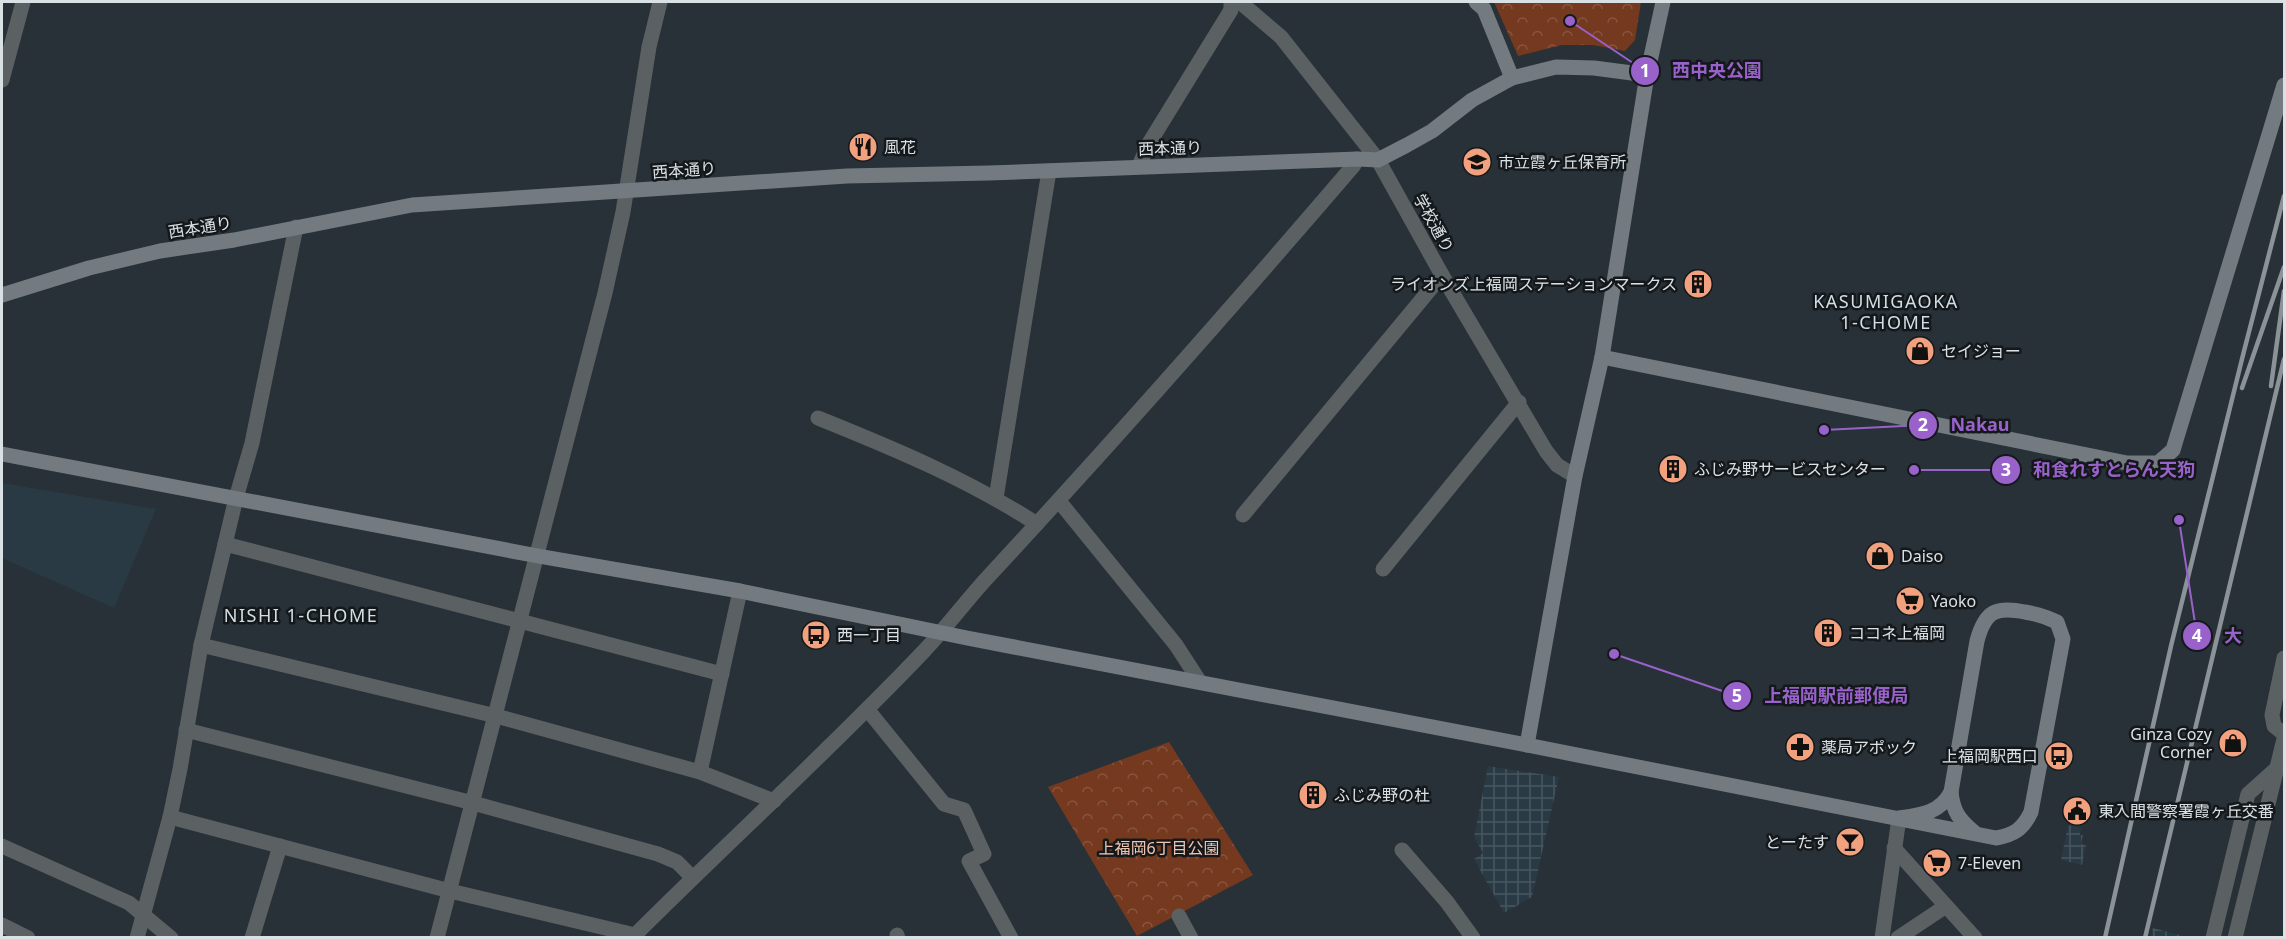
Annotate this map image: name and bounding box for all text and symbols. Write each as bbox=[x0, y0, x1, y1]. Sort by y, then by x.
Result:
callout: 西中央公園 bbox=[1630, 53, 1774, 89]
text: 1 bbox=[1640, 58, 1650, 82]
text: 西中央公園 bbox=[1672, 58, 1762, 82]
restaurant icon: 風花 bbox=[847, 131, 879, 163]
place label: 風花 bbox=[884, 136, 916, 158]
street label: 西本通り bbox=[1138, 136, 1202, 160]
school or university icon: 市立霞ヶ丘保育所 bbox=[1461, 146, 1493, 178]
place label: 市立霞ヶ丘保育所 bbox=[1498, 151, 1626, 173]
street label: 西本通り bbox=[651, 157, 717, 183]
street label: 学校通り bbox=[1409, 190, 1459, 256]
street label: 西本通り bbox=[167, 211, 233, 243]
building icon: ライオンズ上福岡ステーションマークス bbox=[1682, 268, 1714, 300]
place label: ライオンズ上福岡ステーションマークス bbox=[1390, 273, 1677, 295]
district label: KASUMIGAOKA 1-CHOME bbox=[1813, 289, 1959, 334]
shop icon: セイジョー bbox=[1904, 335, 1936, 367]
place label: セイジョー bbox=[1941, 340, 2021, 362]
callout: Nakau bbox=[1908, 407, 2021, 443]
text: 2 bbox=[1918, 412, 1928, 436]
text: Nakau bbox=[1950, 412, 2010, 436]
callout: 和食れすとらん天狗 bbox=[1991, 452, 2207, 488]
building icon: ふじみ野サービスセンター bbox=[1657, 453, 1689, 485]
text: 3 bbox=[2001, 457, 2011, 481]
text: 和食れすとらん天狗 bbox=[2033, 457, 2195, 481]
place label: ふじみ野サービスセンター bbox=[1694, 458, 1886, 480]
shop icon: Daiso bbox=[1864, 540, 1896, 572]
place label: Daiso bbox=[1901, 545, 1943, 567]
supermarket icon: Yaoko bbox=[1894, 585, 1926, 617]
place label: Yaoko bbox=[1931, 590, 1976, 612]
district label: NISHI 1-CHOME bbox=[224, 603, 378, 627]
building icon: ココネ上福岡 bbox=[1812, 617, 1844, 649]
callout: 大 bbox=[2182, 618, 2254, 654]
bus stop icon: 西一丁目 bbox=[800, 619, 832, 651]
place label: ココネ上福岡 bbox=[1849, 622, 1945, 644]
text: 4 bbox=[2192, 623, 2202, 647]
text: 大 bbox=[2224, 623, 2242, 647]
place label: 西一丁目 bbox=[837, 624, 901, 646]
callout: 上福岡駅前郵便局 bbox=[1722, 678, 1920, 714]
text: 5 bbox=[1732, 683, 1742, 707]
text: 上福岡駅前郵便局 bbox=[1764, 683, 1908, 707]
place label: Ginza Cozy Corner bbox=[2130, 723, 2213, 763]
shop icon: Ginza Cozy Corner bbox=[2217, 727, 2249, 759]
pharmacy icon: 薬局アポック bbox=[1784, 731, 1816, 763]
place label: 薬局アポック bbox=[1821, 736, 1917, 758]
bus stop icon: 上福岡駅西口 bbox=[2043, 740, 2075, 772]
place label: 上福岡駅西口 bbox=[1942, 745, 2038, 767]
building icon: ふじみ野の杜 bbox=[1297, 779, 1329, 811]
place label: ふじみ野の杜 bbox=[1334, 784, 1430, 806]
public building icon: 東入間警察署霞ヶ丘交番 bbox=[2061, 795, 2093, 827]
place label: 東入間警察署霞ヶ丘交番 bbox=[2098, 800, 2274, 822]
bar icon: とーたす bbox=[1834, 826, 1866, 858]
place label: とーたす bbox=[1765, 831, 1829, 853]
park label: 上福岡6丁目公園 bbox=[1098, 837, 1220, 859]
supermarket icon: 7-Eleven bbox=[1921, 847, 1953, 879]
place label: 7-Eleven bbox=[1958, 852, 2021, 874]

